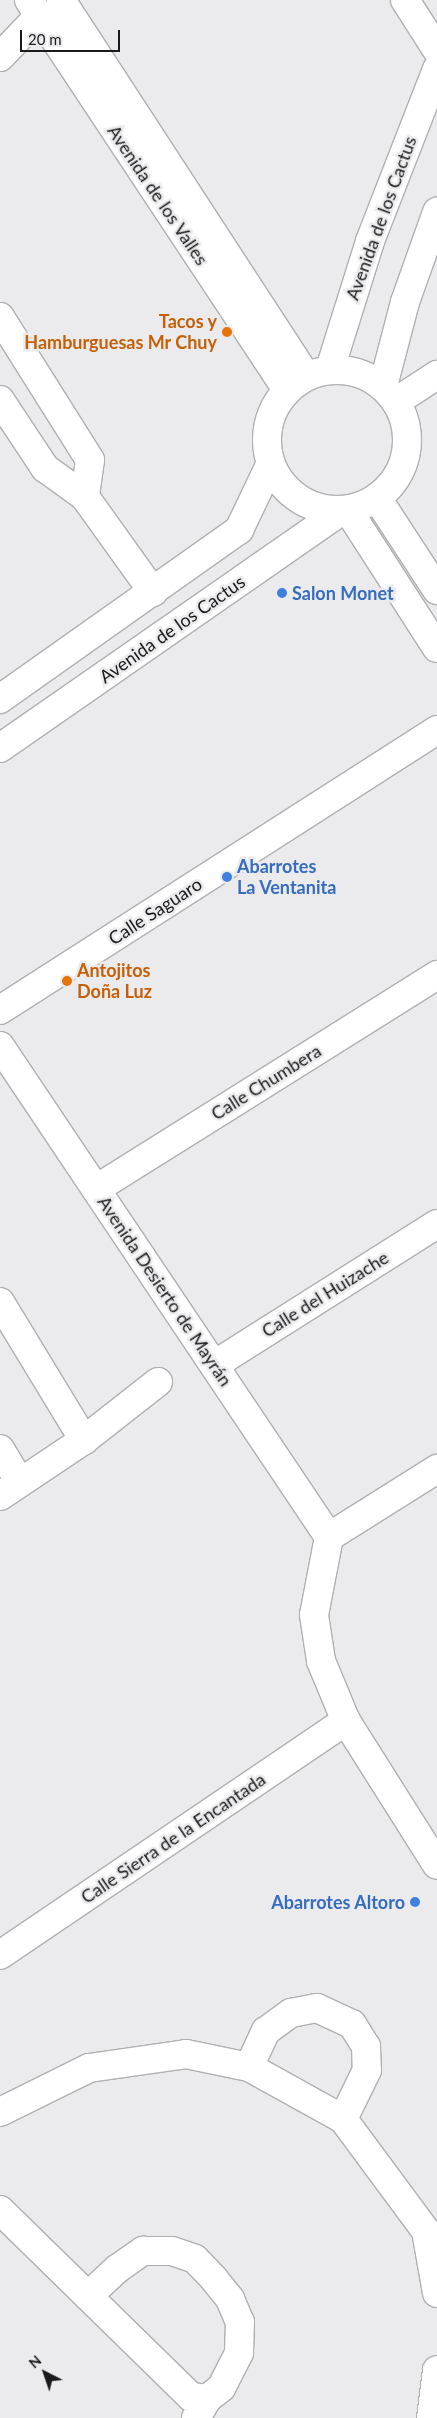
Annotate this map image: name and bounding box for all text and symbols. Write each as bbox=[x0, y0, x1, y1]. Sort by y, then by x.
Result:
scale bar bbox=[22, 20, 122, 52]
text: 20 m bbox=[28, 30, 62, 48]
street label: Avenida de los Valles bbox=[103, 121, 213, 269]
street label: Avenida de los Cactus bbox=[341, 133, 421, 303]
place label: Tacos y Hamburguesas Mr Chuy bbox=[24, 311, 217, 354]
marker: Tacos y Hamburguesas Mr Chuy bbox=[221, 326, 233, 338]
street label: Avenida de los Cactus bbox=[95, 571, 249, 687]
place label: Salon Monet bbox=[292, 582, 394, 604]
marker: Salon Monet bbox=[276, 587, 288, 599]
place label: Abarrotes La Ventanita bbox=[237, 856, 337, 899]
marker: Abarrotes La Ventanita bbox=[221, 871, 233, 883]
street label: Calle Saguaro bbox=[104, 873, 206, 949]
place label: Antojitos Doña Luz bbox=[77, 960, 152, 1002]
marker: Antojitos Doña Luz bbox=[61, 975, 73, 987]
street label: Calle Chumbera bbox=[207, 1040, 325, 1124]
street label: Avenida Desierto de Mayrán bbox=[93, 1192, 237, 1390]
street label: Calle del Huizache bbox=[258, 1246, 392, 1342]
street label: Calle Sierra de la Encantada bbox=[77, 1768, 269, 1908]
place label: Abarrotes Altoro bbox=[271, 1891, 405, 1913]
marker: Abarrotes Altoro bbox=[409, 1896, 421, 1908]
north arrow bbox=[20, 2348, 70, 2398]
text: N bbox=[25, 2351, 44, 2371]

